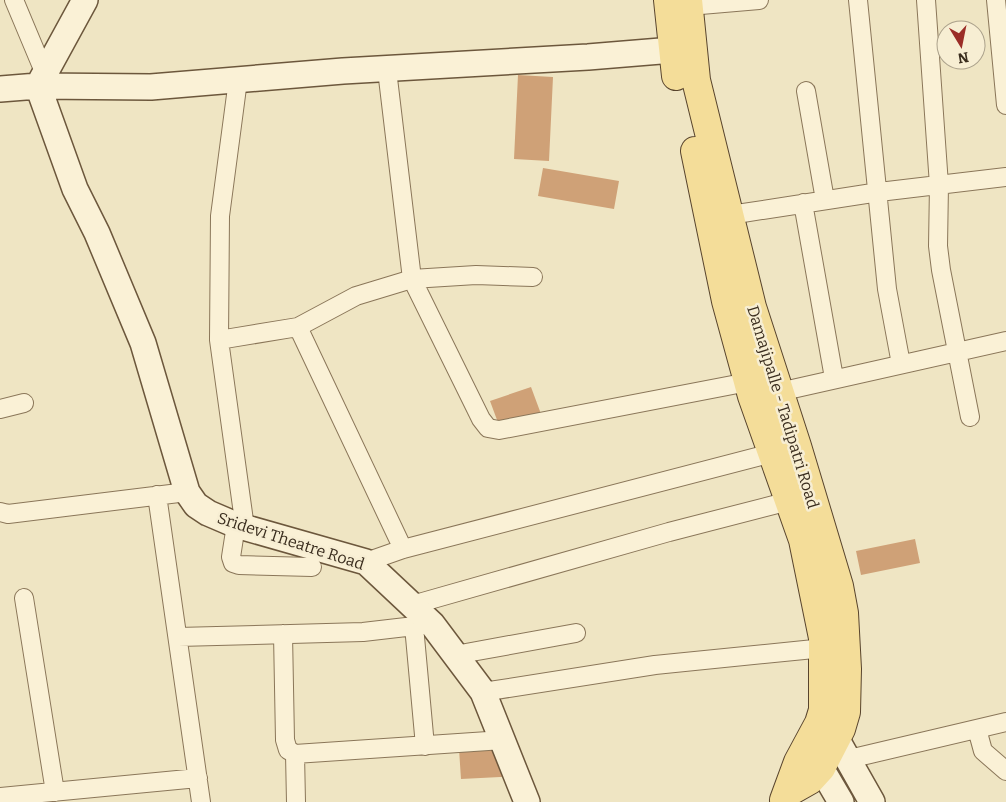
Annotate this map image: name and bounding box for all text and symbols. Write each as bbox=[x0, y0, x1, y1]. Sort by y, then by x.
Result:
north arrow bbox=[936, 20, 986, 70]
text: N bbox=[956, 48, 970, 67]
street label: Damajipalle - Tadipatri Road bbox=[743, 303, 823, 511]
street label: Sridevi Theatre Road bbox=[215, 508, 367, 574]

